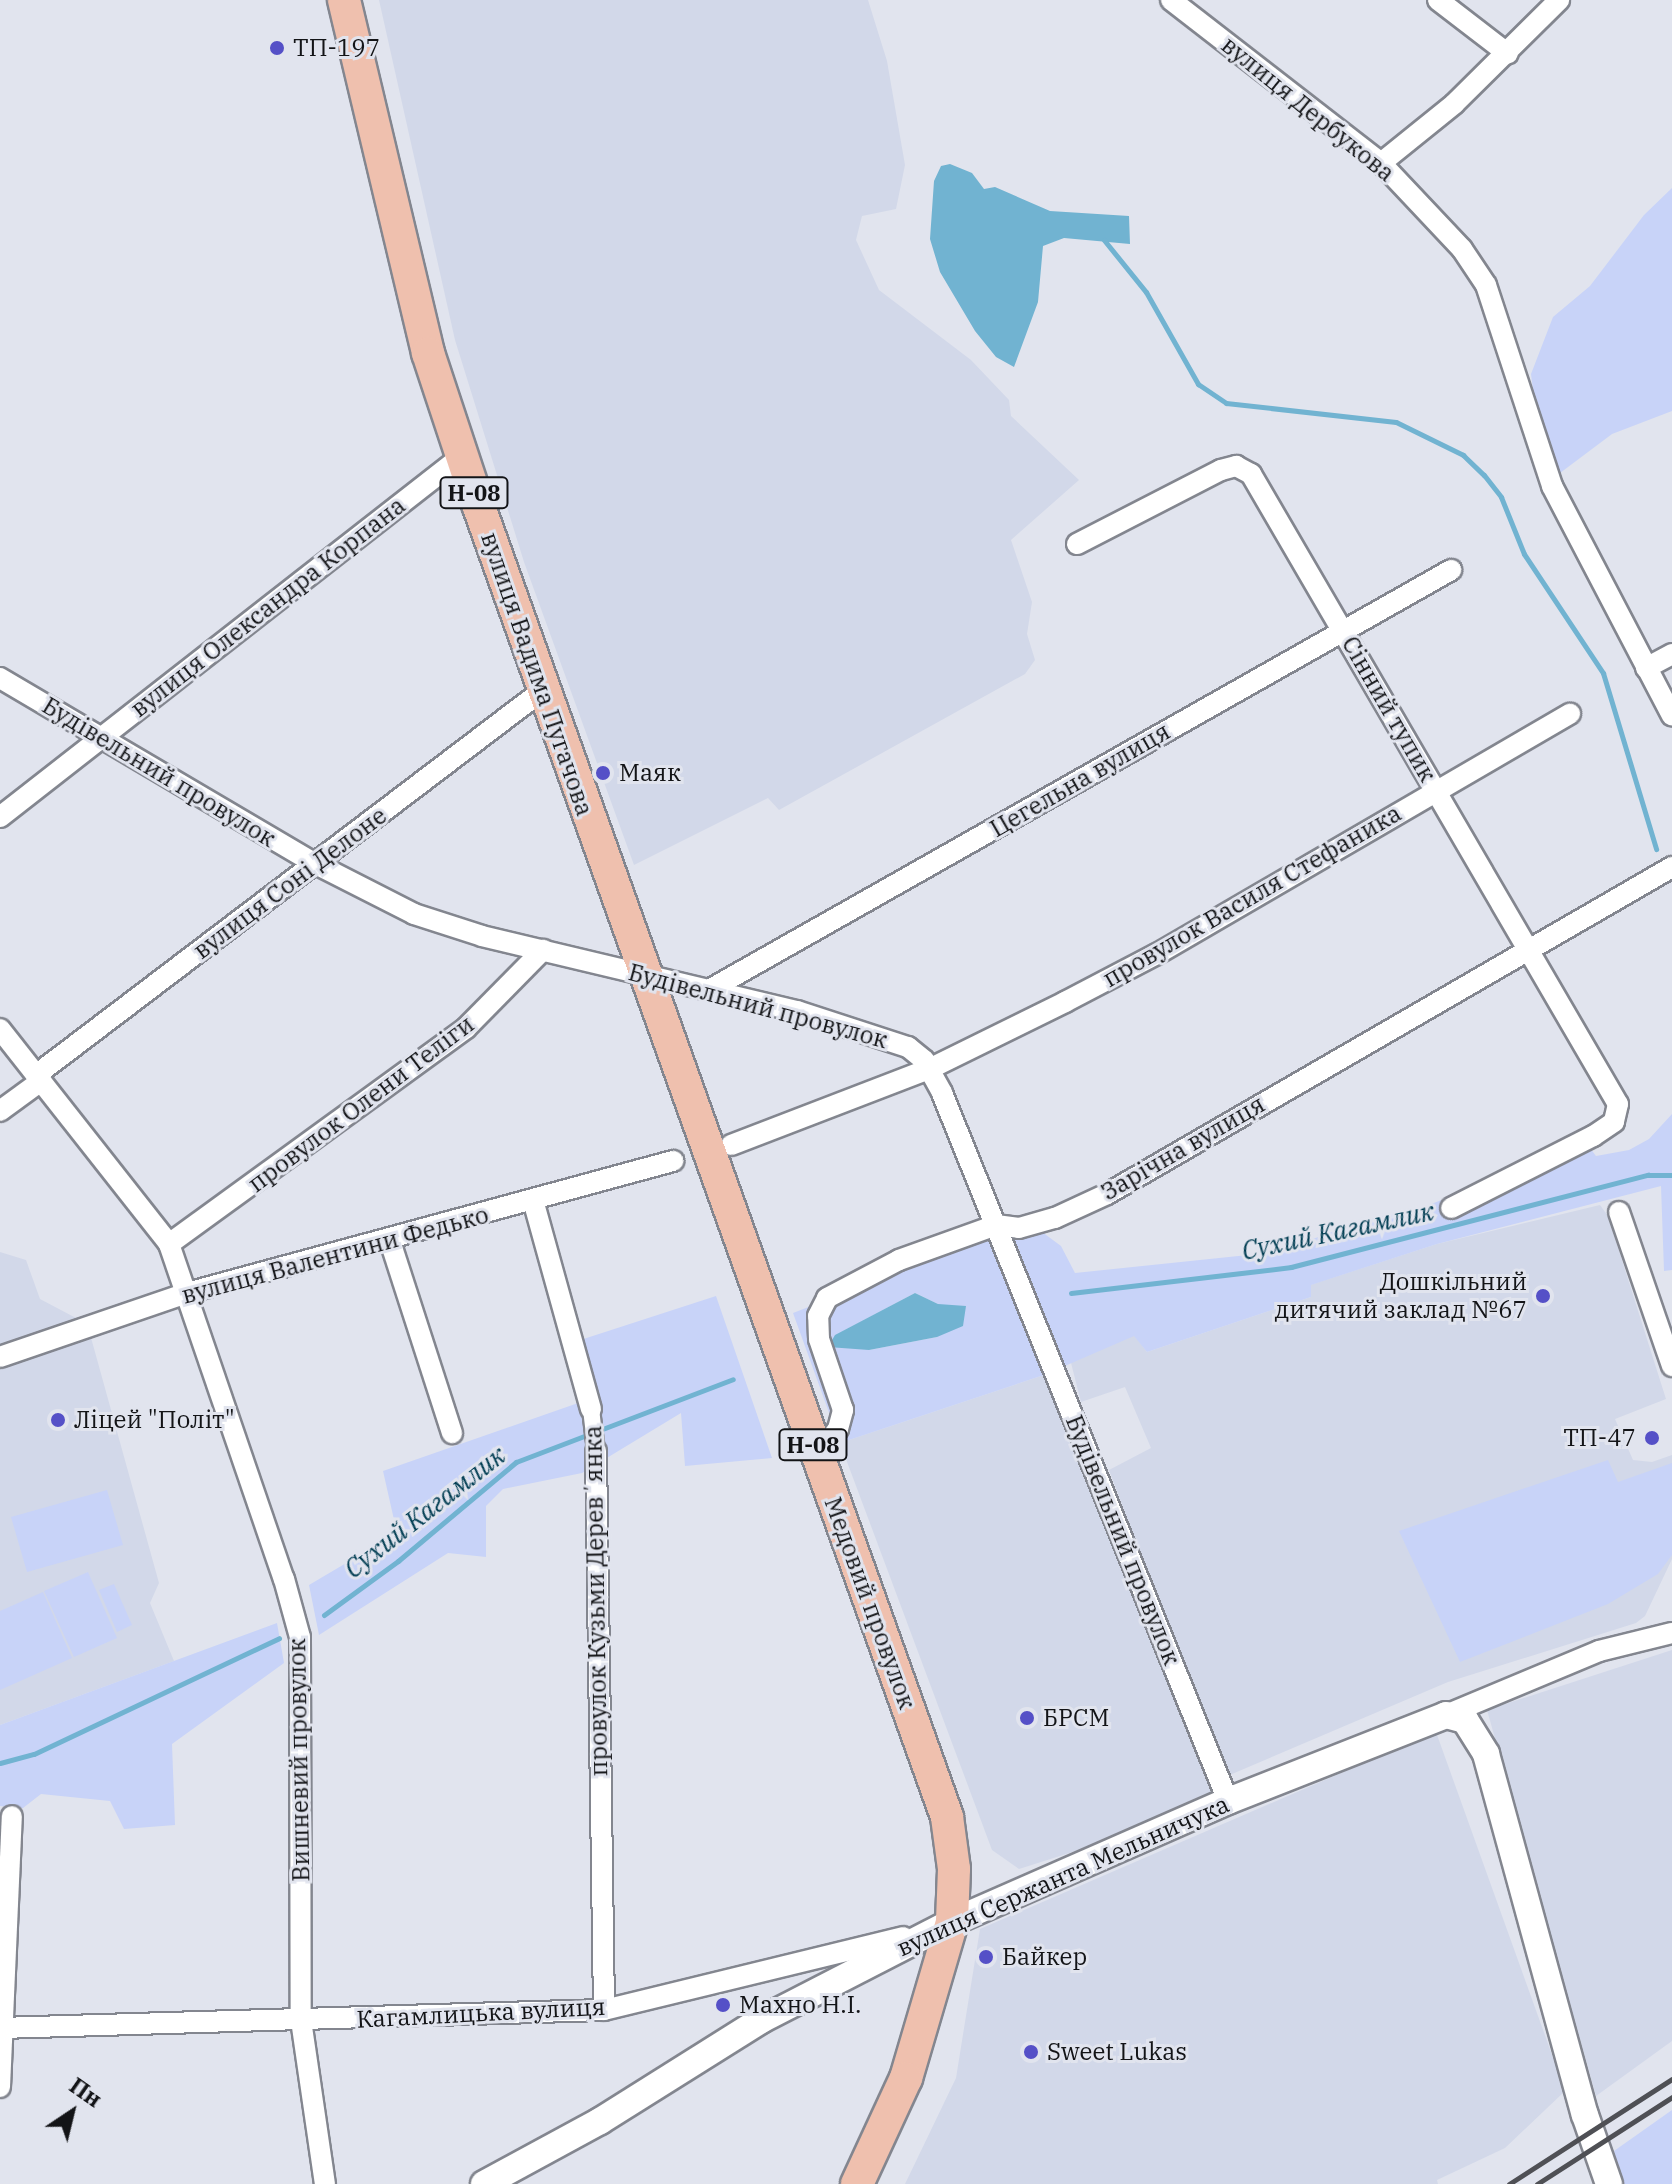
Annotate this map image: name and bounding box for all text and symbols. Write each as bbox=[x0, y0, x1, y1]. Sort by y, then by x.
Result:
street label: вулиця Дербукова bbox=[1216, 30, 1400, 188]
place label: ТП-197 bbox=[293, 34, 380, 62]
marker: ТП-197 bbox=[268, 39, 286, 57]
road number: Н-08 bbox=[438, 475, 510, 511]
street label: вулиця Олександра Корпана bbox=[125, 491, 411, 723]
street label: вулиця Вадима Пугачова bbox=[475, 528, 599, 820]
street label: Сінний тупик bbox=[1336, 631, 1442, 787]
street label: Будівельний провулок bbox=[37, 691, 281, 853]
street label: Цегельна вулиця bbox=[985, 717, 1175, 843]
place label: Маяк bbox=[619, 759, 681, 787]
marker: Маяк bbox=[594, 764, 612, 782]
street label: провулок Василя Стефаника bbox=[1098, 799, 1406, 993]
street label: вулиця Соні Делоне bbox=[188, 801, 392, 965]
street label: Будівельний провулок bbox=[625, 958, 891, 1054]
street label: провулок Олени Теліги bbox=[242, 1010, 480, 1198]
street label: Зарічна вулиця bbox=[1096, 1089, 1270, 1207]
water label: Сухий Кагамлик bbox=[1239, 1195, 1437, 1267]
street label: вулиця Валентини Федько bbox=[178, 1200, 492, 1310]
place label: Дошкільний дитячий заклад №67 bbox=[1274, 1268, 1527, 1324]
marker: Дошкільний дитячий заклад №67 bbox=[1534, 1287, 1552, 1305]
place label: Ліцей "Політ" bbox=[74, 1406, 235, 1434]
marker: Ліцей "Політ" bbox=[49, 1411, 67, 1429]
street label: Будівельний провулок bbox=[1060, 1411, 1186, 1669]
place label: ТП-47 bbox=[1563, 1424, 1636, 1452]
street label: провулок Кузьми Деревʼянка bbox=[579, 1425, 613, 1777]
road number: Н-08 bbox=[777, 1427, 849, 1463]
marker: ТП-47 bbox=[1643, 1429, 1661, 1447]
water label: Сухий Кагамлик bbox=[338, 1439, 512, 1585]
street label: Медовий провулок bbox=[818, 1493, 922, 1713]
street label: Вишневий провулок bbox=[282, 1638, 316, 1882]
place label: БРСМ bbox=[1043, 1704, 1109, 1732]
marker: БРСМ bbox=[1018, 1709, 1036, 1727]
street label: вулиця Сержанта Мельничука bbox=[892, 1790, 1234, 1962]
place label: Байкер bbox=[1002, 1943, 1087, 1971]
marker: Байкер bbox=[977, 1948, 995, 1966]
place label: Махно Н.І. bbox=[739, 1991, 862, 2019]
street label: Кагамлицька вулиця bbox=[356, 1992, 606, 2034]
marker: Махно Н.І. bbox=[714, 1996, 732, 2014]
place label: Sweet Lukas bbox=[1047, 2038, 1187, 2066]
marker: Sweet Lukas bbox=[1022, 2043, 1040, 2061]
text: Пн bbox=[64, 2071, 108, 2113]
north arrow bbox=[32, 2072, 112, 2152]

